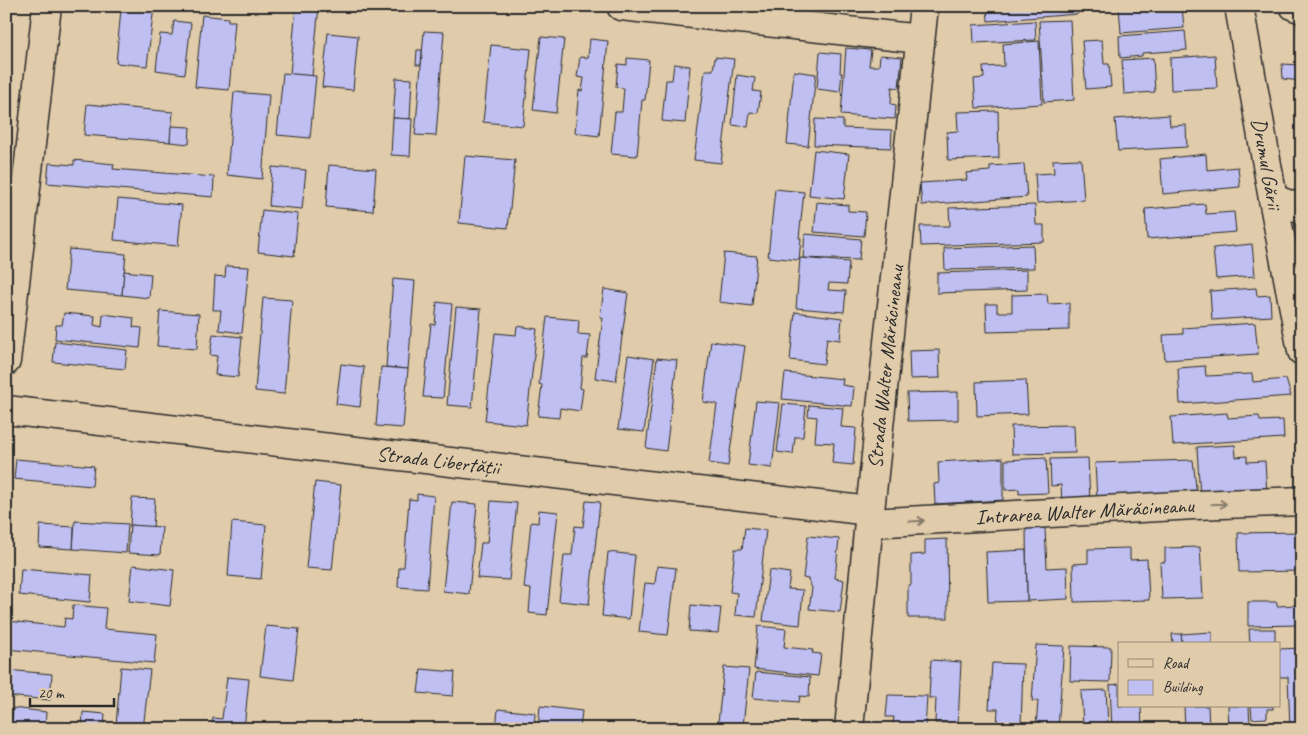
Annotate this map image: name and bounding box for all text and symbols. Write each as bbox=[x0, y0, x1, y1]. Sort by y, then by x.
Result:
street label: Drumul Gării bbox=[1246, 116, 1288, 214]
street label: Strada Walter Mărăcineanu bbox=[862, 263, 909, 470]
street label: Strada Libertății bbox=[375, 440, 504, 481]
street label: Intrarea Walter Mărăcineanu bbox=[975, 492, 1196, 530]
one-way arrow bbox=[1211, 500, 1227, 509]
one-way arrow bbox=[909, 516, 925, 525]
legend bbox=[1118, 642, 1280, 708]
text: Road bbox=[1163, 654, 1190, 673]
scale bar bbox=[30, 675, 114, 707]
text: Building bbox=[1163, 678, 1203, 697]
text: 20 m bbox=[38, 684, 65, 703]

